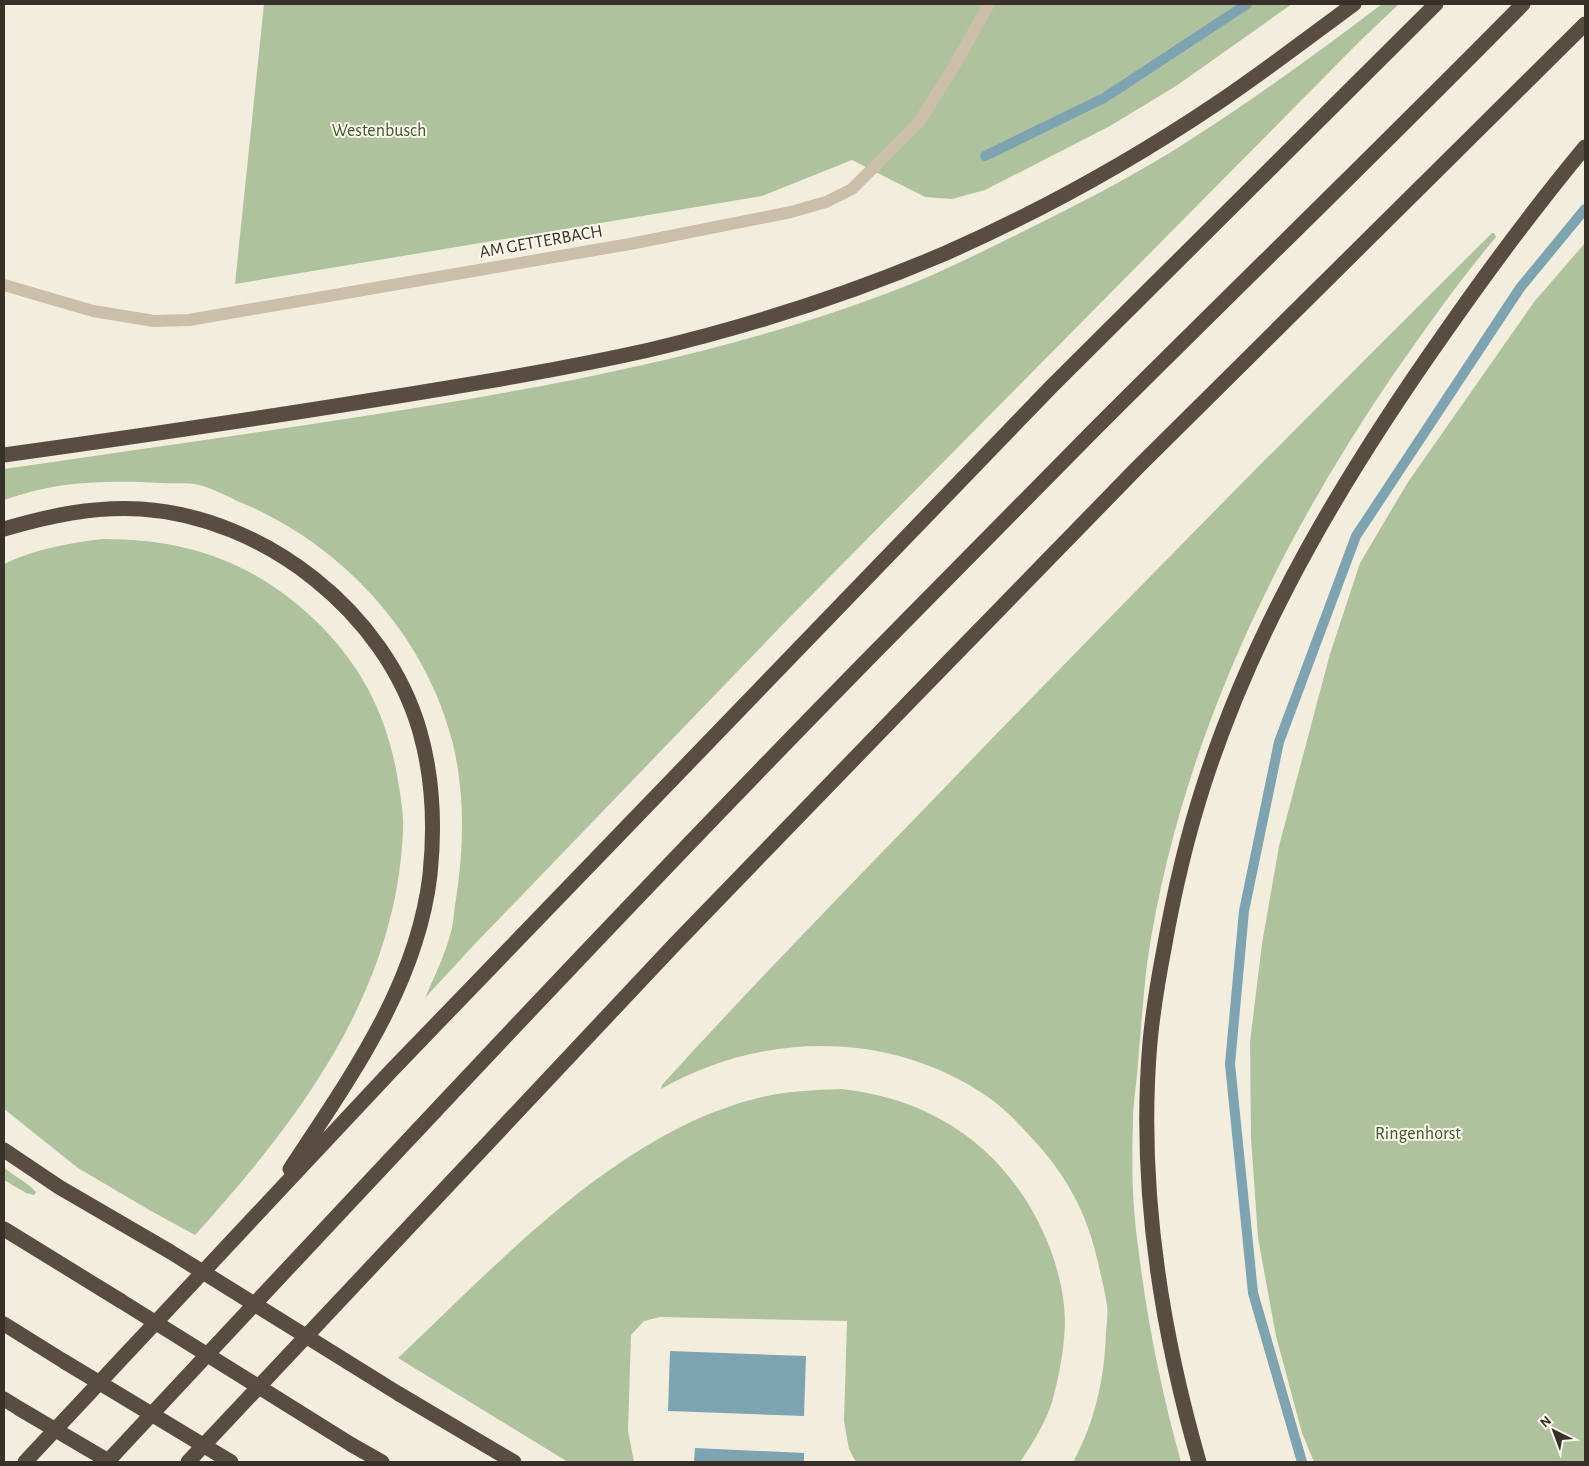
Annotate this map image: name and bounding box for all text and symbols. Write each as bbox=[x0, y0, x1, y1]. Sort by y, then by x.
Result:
park label: Westenbusch bbox=[332, 122, 426, 140]
street label: AM GETTERBACH bbox=[478, 222, 604, 262]
park label: Ringenhorst bbox=[1375, 1125, 1461, 1143]
north arrow bbox=[1529, 1406, 1579, 1456]
text: N bbox=[1538, 1414, 1554, 1431]

